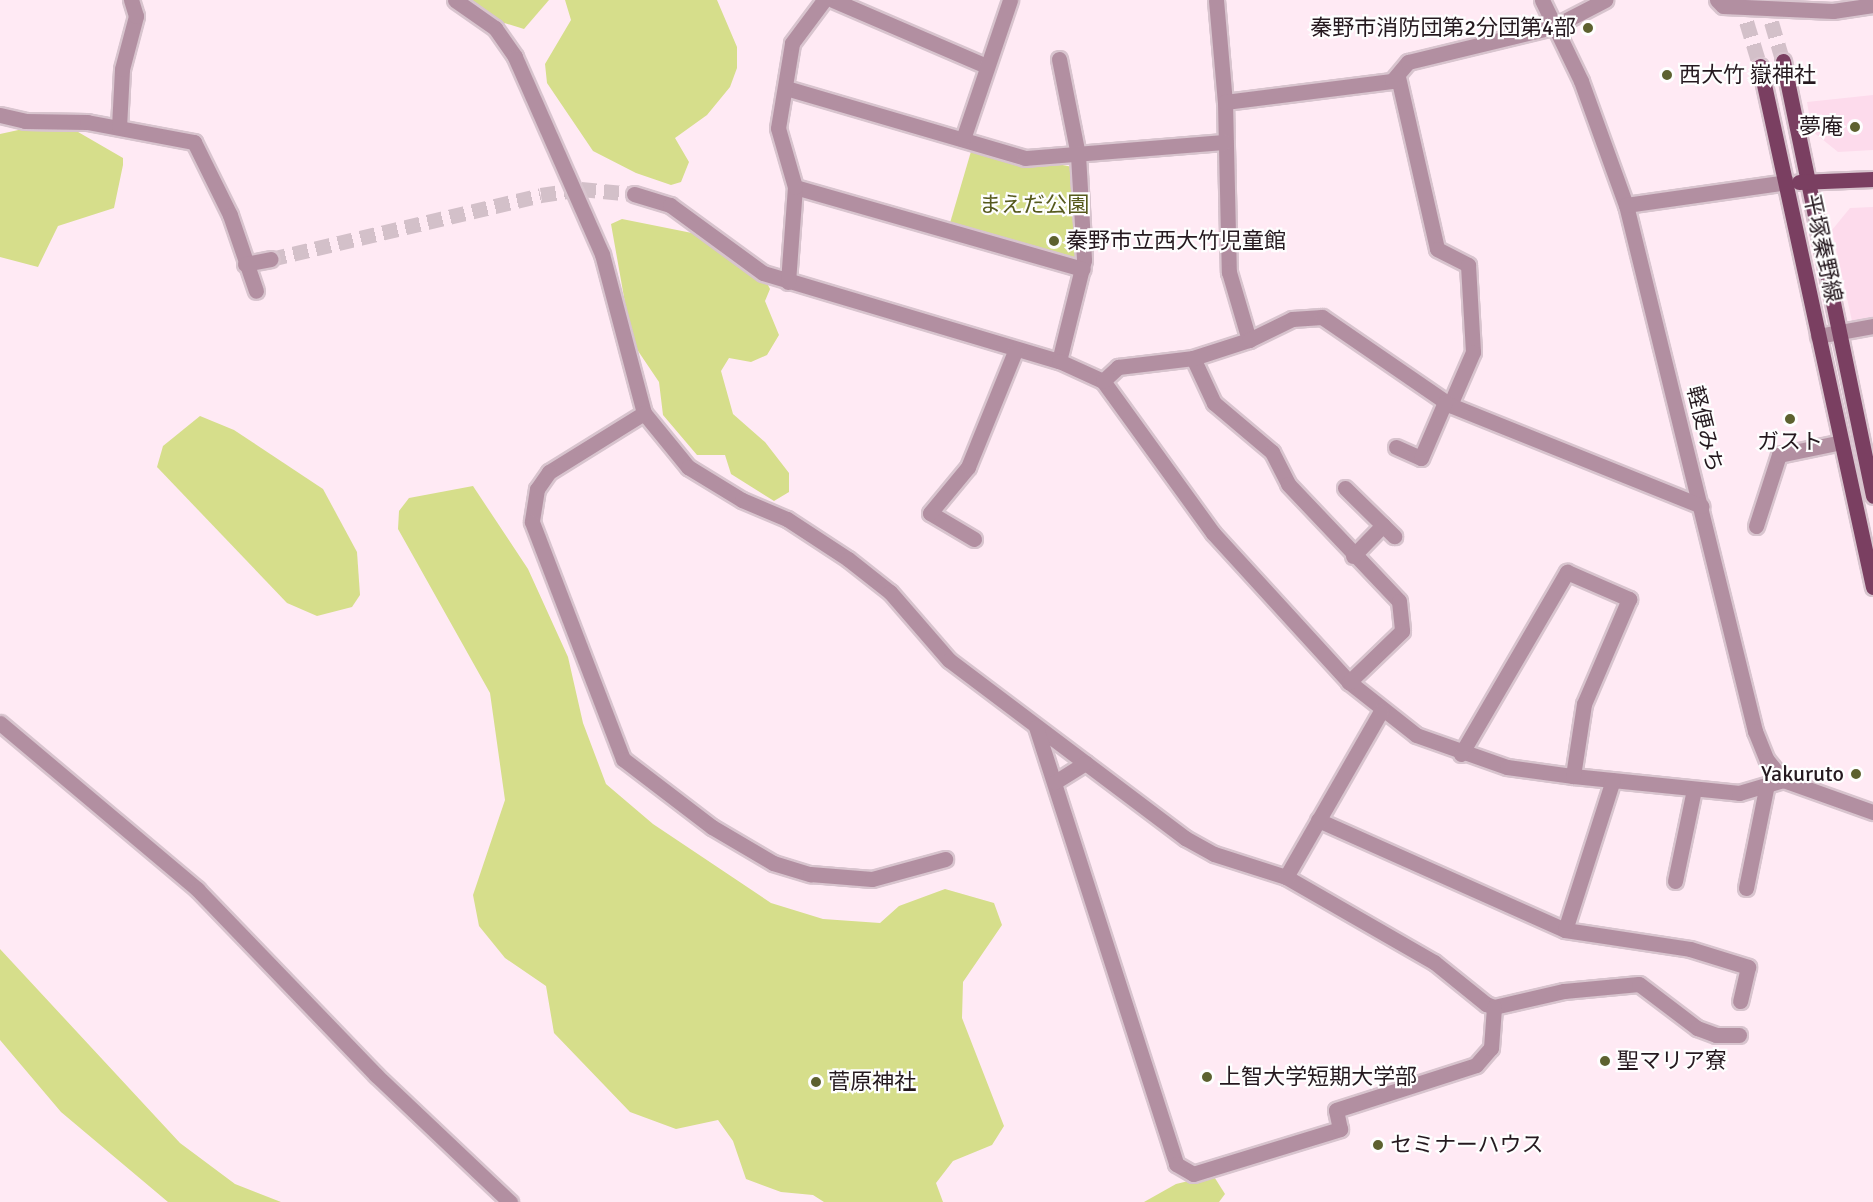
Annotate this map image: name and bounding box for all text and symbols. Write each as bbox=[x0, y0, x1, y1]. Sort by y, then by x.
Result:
place label: 秦野市消防団第2分団第4部 bbox=[1310, 15, 1576, 41]
marker: 秦野市消防団第2分団第4部 bbox=[1581, 21, 1595, 35]
place label: 西大竹 嶽神社 bbox=[1679, 62, 1816, 88]
marker: 西大竹 嶽神社 bbox=[1660, 68, 1674, 82]
place label: 夢庵 bbox=[1799, 114, 1843, 140]
marker: 夢庵 bbox=[1848, 120, 1862, 134]
street label: 平塚秦野線 bbox=[1799, 191, 1847, 305]
park label: まえだ公園 bbox=[979, 192, 1089, 218]
place label: 秦野市立西大竹児童館 bbox=[1066, 228, 1286, 254]
marker: 秦野市立西大竹児童館 bbox=[1047, 234, 1061, 248]
street label: 軽便みち bbox=[1682, 383, 1728, 475]
marker: ガスト bbox=[1783, 412, 1797, 426]
place label: ガスト bbox=[1757, 429, 1823, 455]
place label: Yakuruto bbox=[1761, 761, 1844, 787]
marker: Yakuruto bbox=[1849, 767, 1863, 781]
place label: 聖マリア寮 bbox=[1617, 1048, 1727, 1074]
marker: 聖マリア寮 bbox=[1598, 1054, 1612, 1068]
place label: 上智大学短期大学部 bbox=[1219, 1064, 1417, 1090]
place label: 菅原神社 bbox=[828, 1069, 916, 1095]
marker: 上智大学短期大学部 bbox=[1200, 1070, 1214, 1084]
marker: 菅原神社 bbox=[809, 1075, 823, 1089]
place label: セミナーハウス bbox=[1390, 1132, 1544, 1158]
marker: セミナーハウス bbox=[1371, 1138, 1385, 1152]

